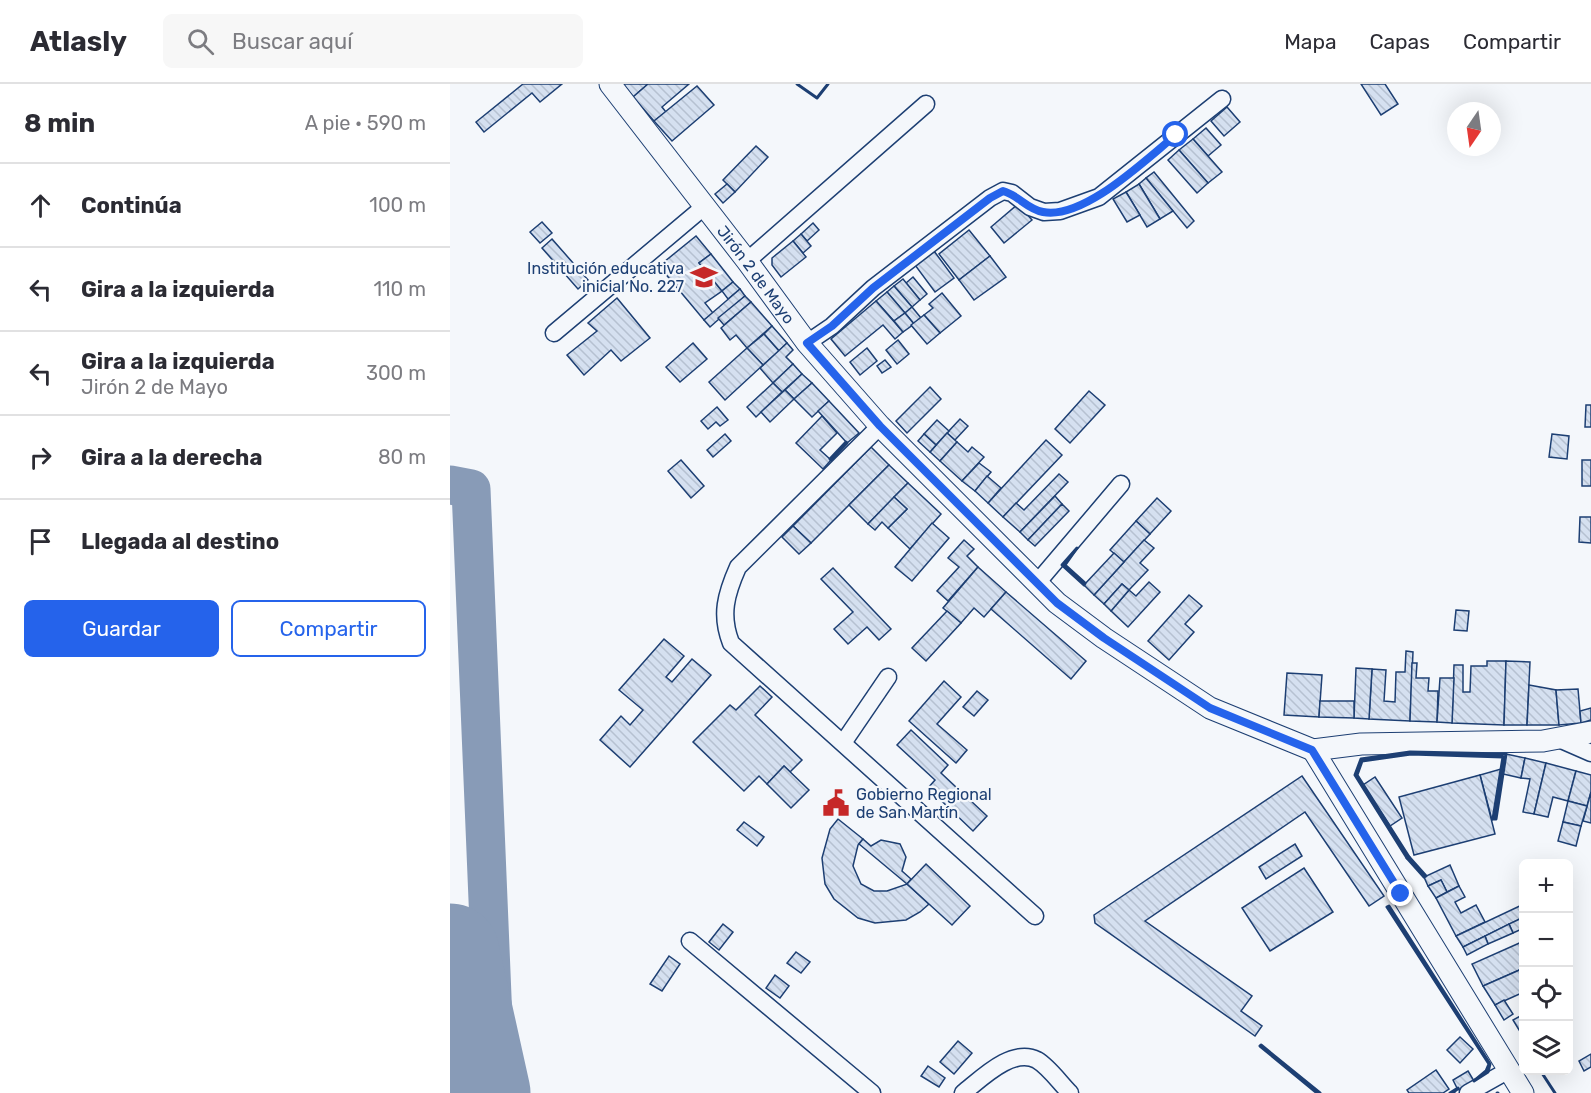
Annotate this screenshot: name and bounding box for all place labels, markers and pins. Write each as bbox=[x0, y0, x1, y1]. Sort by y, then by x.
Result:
place label: Institución educativa inicial No. 227 bbox=[527, 259, 684, 296]
school or university icon: Institución educativa inicial No. 227 bbox=[689, 262, 719, 292]
place label: Gobierno Regional de San Martín bbox=[856, 785, 992, 822]
public building icon: Gobierno Regional de San Martín bbox=[821, 788, 851, 818]

